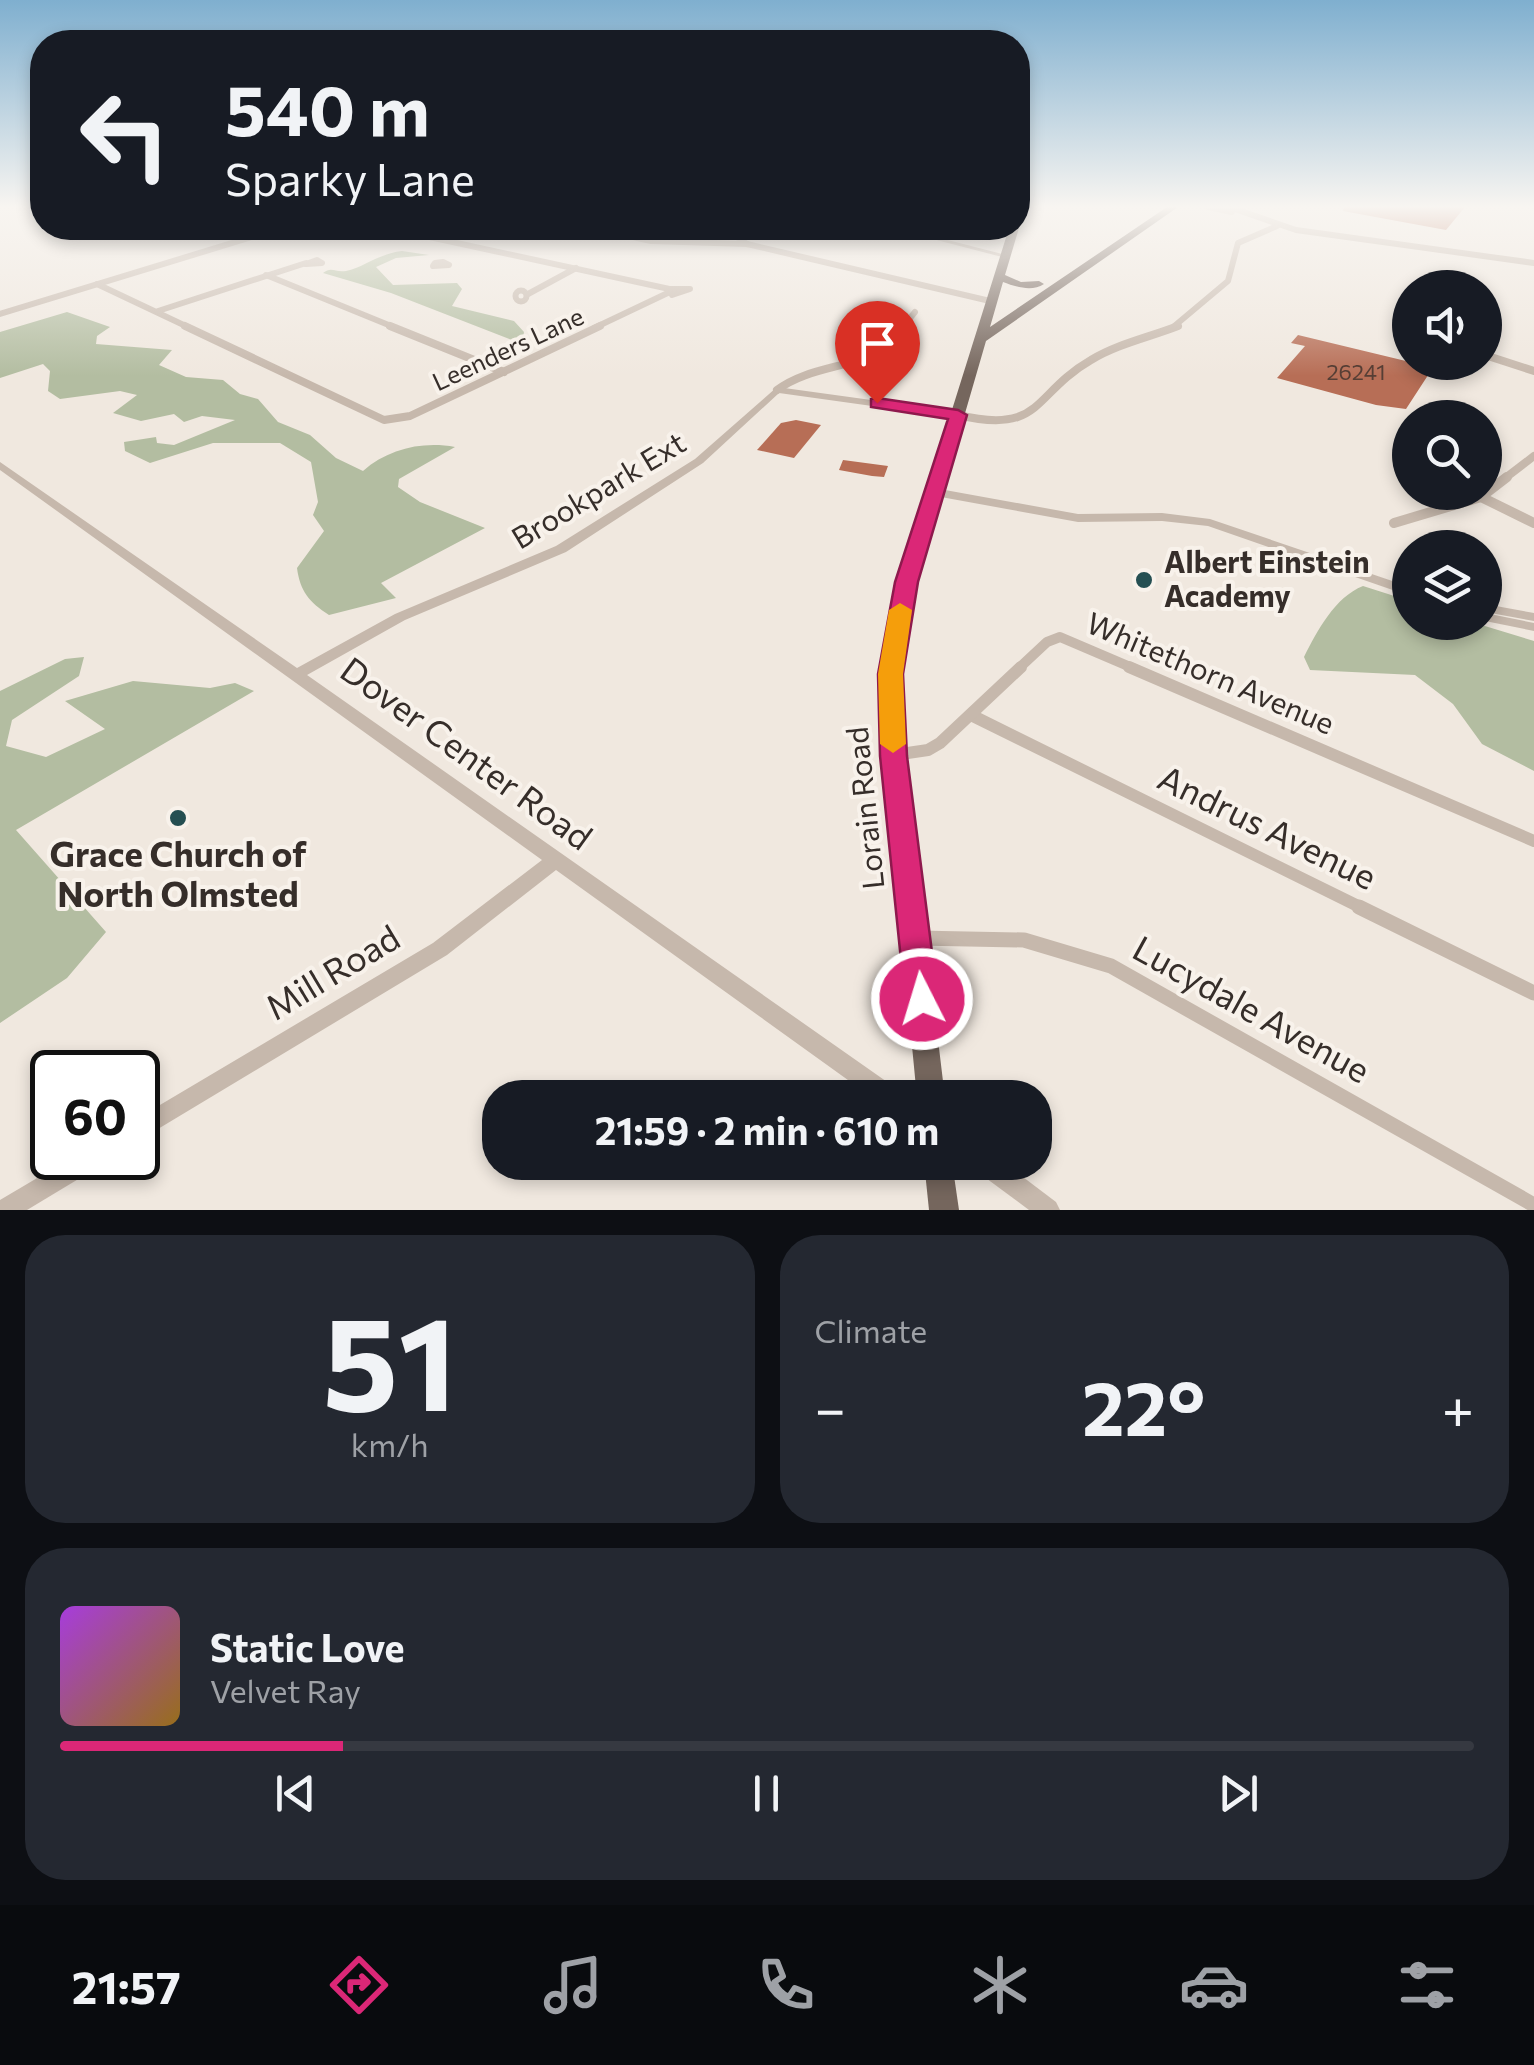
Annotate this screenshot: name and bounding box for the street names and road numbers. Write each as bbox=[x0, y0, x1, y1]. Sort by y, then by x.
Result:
street label: Leenders Lane bbox=[427, 300, 588, 396]
street label: Brookpark Ext bbox=[504, 422, 691, 555]
street label: Whitethorn Avenue bbox=[1082, 603, 1340, 741]
street label: Dover Center Road bbox=[333, 646, 601, 858]
street label: Lorain Road bbox=[837, 725, 890, 891]
street label: Andrus Avenue bbox=[1152, 754, 1384, 897]
street label: Mill Road bbox=[257, 914, 407, 1028]
street label: Lucydale Avenue bbox=[1126, 925, 1378, 1091]

